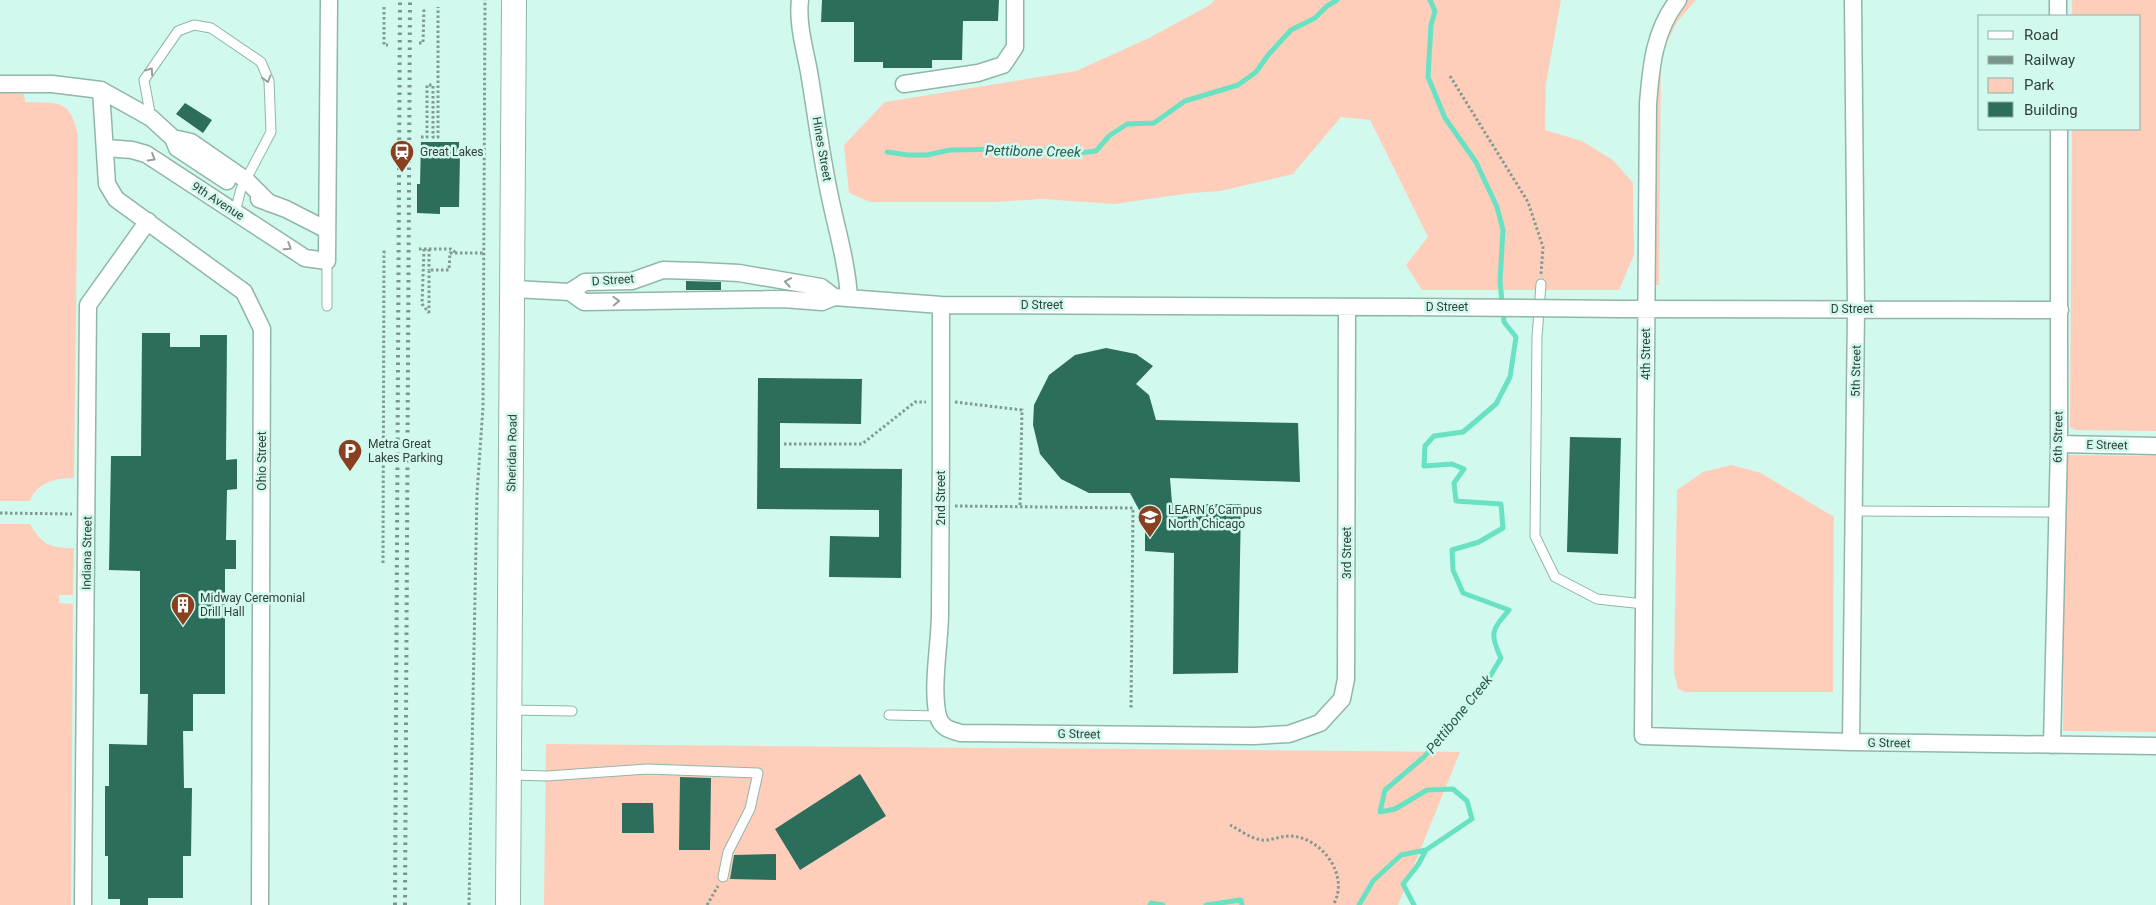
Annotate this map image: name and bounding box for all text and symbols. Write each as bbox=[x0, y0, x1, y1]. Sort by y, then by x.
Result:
legend bbox=[1978, 15, 2141, 130]
text: Road bbox=[2024, 26, 2058, 44]
text: Railway bbox=[2024, 51, 2075, 69]
one-way arrow bbox=[144, 68, 153, 77]
one-way arrow bbox=[261, 75, 272, 84]
text: Park bbox=[2024, 76, 2055, 94]
text: Building bbox=[2024, 101, 2078, 119]
street label: Hines Street bbox=[809, 116, 835, 182]
station icon: Great Lakes bbox=[389, 139, 415, 173]
water label: Pettibone Creek bbox=[985, 142, 1082, 160]
place label: Great Lakes bbox=[420, 145, 483, 159]
one-way arrow bbox=[147, 152, 156, 162]
street label: 9th Avenue bbox=[189, 179, 247, 223]
one-way arrow bbox=[283, 241, 292, 250]
street label: D Street bbox=[591, 272, 635, 288]
one-way arrow bbox=[784, 277, 793, 287]
one-way arrow bbox=[612, 295, 620, 306]
street label: D Street bbox=[1021, 298, 1063, 312]
street label: D Street bbox=[1426, 300, 1468, 314]
street label: D Street bbox=[1831, 302, 1873, 316]
street label: 4th Street bbox=[1639, 328, 1653, 380]
street label: 5th Street bbox=[1849, 345, 1863, 397]
street label: 6th Street bbox=[2051, 411, 2065, 463]
street label: Sheridan Road bbox=[504, 414, 520, 492]
street label: Ohio Street bbox=[255, 431, 269, 491]
place label: Metra Great Lakes Parking bbox=[368, 437, 443, 465]
parking icon: Metra Great Lakes Parking bbox=[337, 438, 363, 472]
street label: E Street bbox=[2086, 438, 2128, 452]
street label: 2nd Street bbox=[934, 471, 948, 525]
place label: LEARN 6 Campus North Chicago bbox=[1168, 503, 1262, 531]
school or university icon: LEARN 6 Campus North Chicago bbox=[1137, 504, 1163, 538]
street label: Indiana Street bbox=[79, 516, 95, 590]
street label: 3rd Street bbox=[1340, 527, 1354, 579]
place label: Midway Ceremonial Drill Hall bbox=[200, 591, 305, 619]
building icon: Midway Ceremonial Drill Hall bbox=[170, 592, 196, 626]
water label: Pettibone Creek bbox=[1423, 671, 1496, 756]
street label: G Street bbox=[1057, 727, 1101, 741]
street label: G Street bbox=[1867, 736, 1911, 750]

